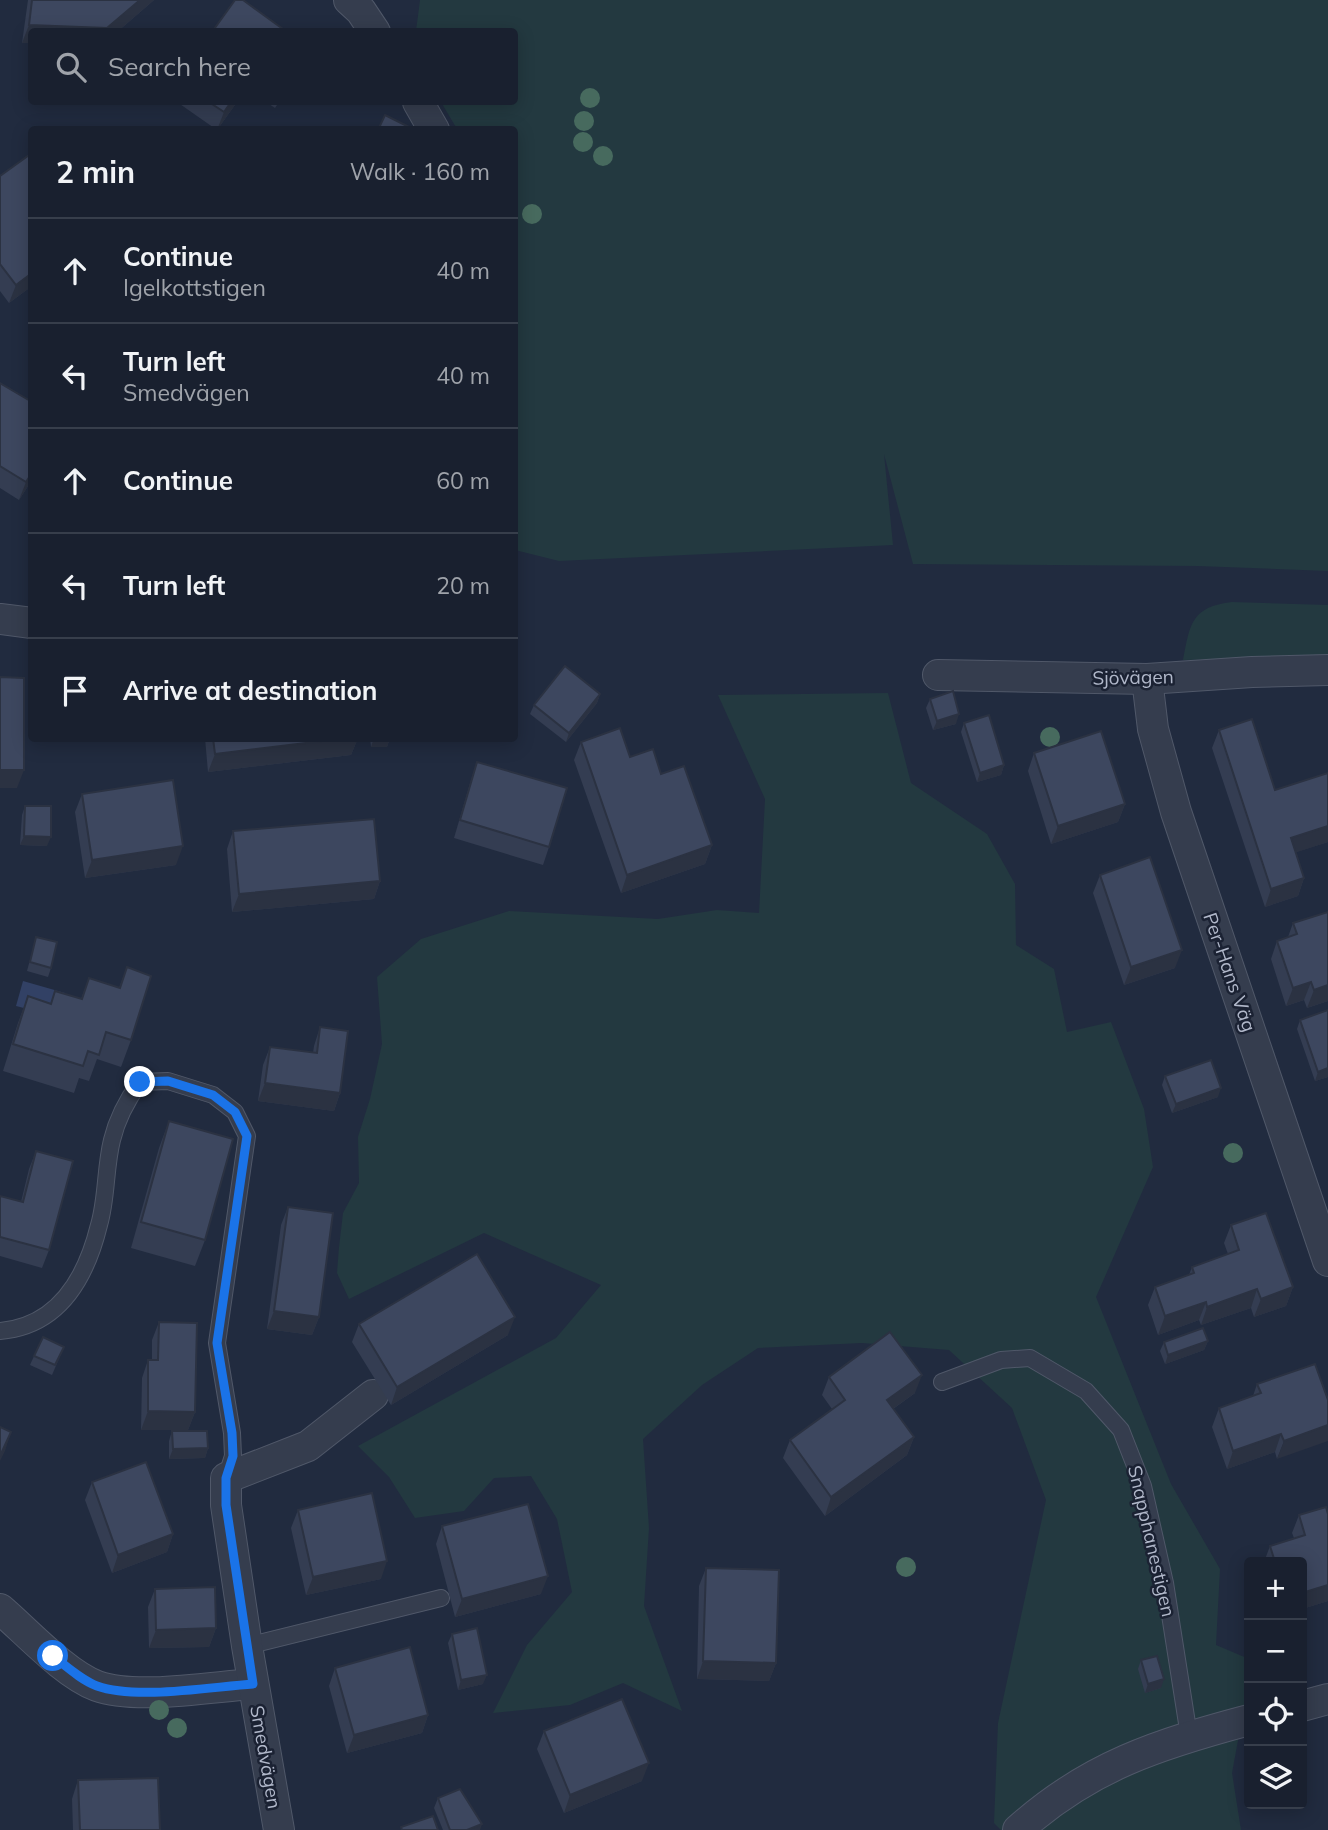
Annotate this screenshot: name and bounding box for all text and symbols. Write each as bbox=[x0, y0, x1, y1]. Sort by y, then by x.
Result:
search box bbox=[28, 28, 518, 105]
icon: search bbox=[52, 48, 90, 86]
text: Search here bbox=[108, 50, 251, 83]
text: 2 min bbox=[56, 153, 135, 191]
text: Walk · 160 m bbox=[350, 157, 490, 186]
text: Continue bbox=[123, 240, 233, 273]
icon: ahead bbox=[56, 252, 94, 290]
text: 40 m bbox=[436, 256, 490, 285]
text: Igelkottstigen bbox=[123, 273, 266, 302]
text: Turn left bbox=[123, 345, 225, 378]
icon: left bbox=[56, 357, 94, 395]
text: 40 m bbox=[436, 361, 490, 390]
text: Smedvägen bbox=[123, 378, 250, 407]
icon: ahead bbox=[56, 462, 94, 500]
text: Continue bbox=[123, 464, 233, 497]
text: 60 m bbox=[436, 466, 490, 495]
icon: left bbox=[56, 567, 94, 605]
text: Turn left bbox=[123, 569, 225, 602]
text: 20 m bbox=[436, 571, 490, 600]
street label: Sjövägen bbox=[1092, 664, 1174, 690]
icon: arrive bbox=[56, 672, 94, 710]
text: Arrive at destination bbox=[123, 674, 378, 707]
street label: Per-Hans Väg bbox=[1198, 909, 1262, 1035]
route end bbox=[124, 1066, 155, 1097]
street label: Snapphanestigen bbox=[1123, 1463, 1181, 1619]
map controls bbox=[1244, 1557, 1307, 1809]
button: + bbox=[1244, 1557, 1307, 1620]
button: − bbox=[1244, 1620, 1307, 1683]
route start bbox=[37, 1640, 68, 1671]
button: locate bbox=[1244, 1683, 1307, 1746]
street label: Smedvägen bbox=[245, 1703, 287, 1811]
button: layers bbox=[1244, 1746, 1307, 1809]

